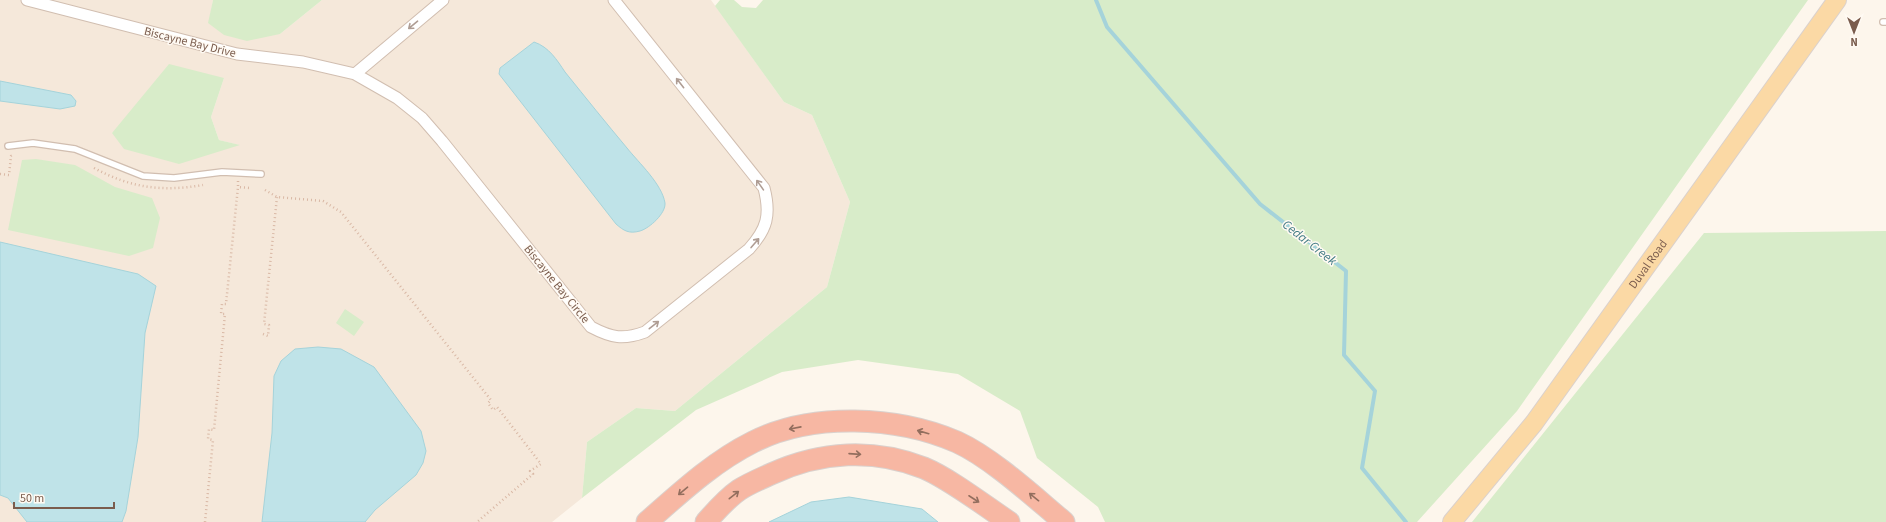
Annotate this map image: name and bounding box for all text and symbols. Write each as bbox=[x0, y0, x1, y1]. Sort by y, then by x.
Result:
north arrow bbox=[1834, 12, 1874, 52]
one-way arrow bbox=[408, 21, 418, 30]
street label: Biscayne Bay Drive bbox=[142, 23, 238, 62]
text: N bbox=[1850, 34, 1858, 49]
one-way arrow bbox=[675, 77, 684, 88]
one-way arrow bbox=[756, 179, 764, 190]
water label: Cedar Creek bbox=[1278, 216, 1341, 270]
street label: Duval Road bbox=[1625, 236, 1672, 292]
one-way arrow bbox=[750, 238, 759, 249]
street label: Biscayne Bay Circle bbox=[520, 242, 594, 327]
one-way arrow bbox=[648, 321, 659, 329]
one-way arrow bbox=[789, 424, 802, 432]
one-way arrow bbox=[917, 428, 930, 435]
one-way arrow bbox=[848, 451, 861, 458]
scale bar bbox=[14, 484, 114, 510]
one-way arrow bbox=[678, 486, 688, 496]
text: 50 m bbox=[20, 490, 44, 507]
one-way arrow bbox=[728, 490, 739, 499]
one-way arrow bbox=[1029, 492, 1039, 501]
one-way arrow bbox=[968, 495, 979, 503]

